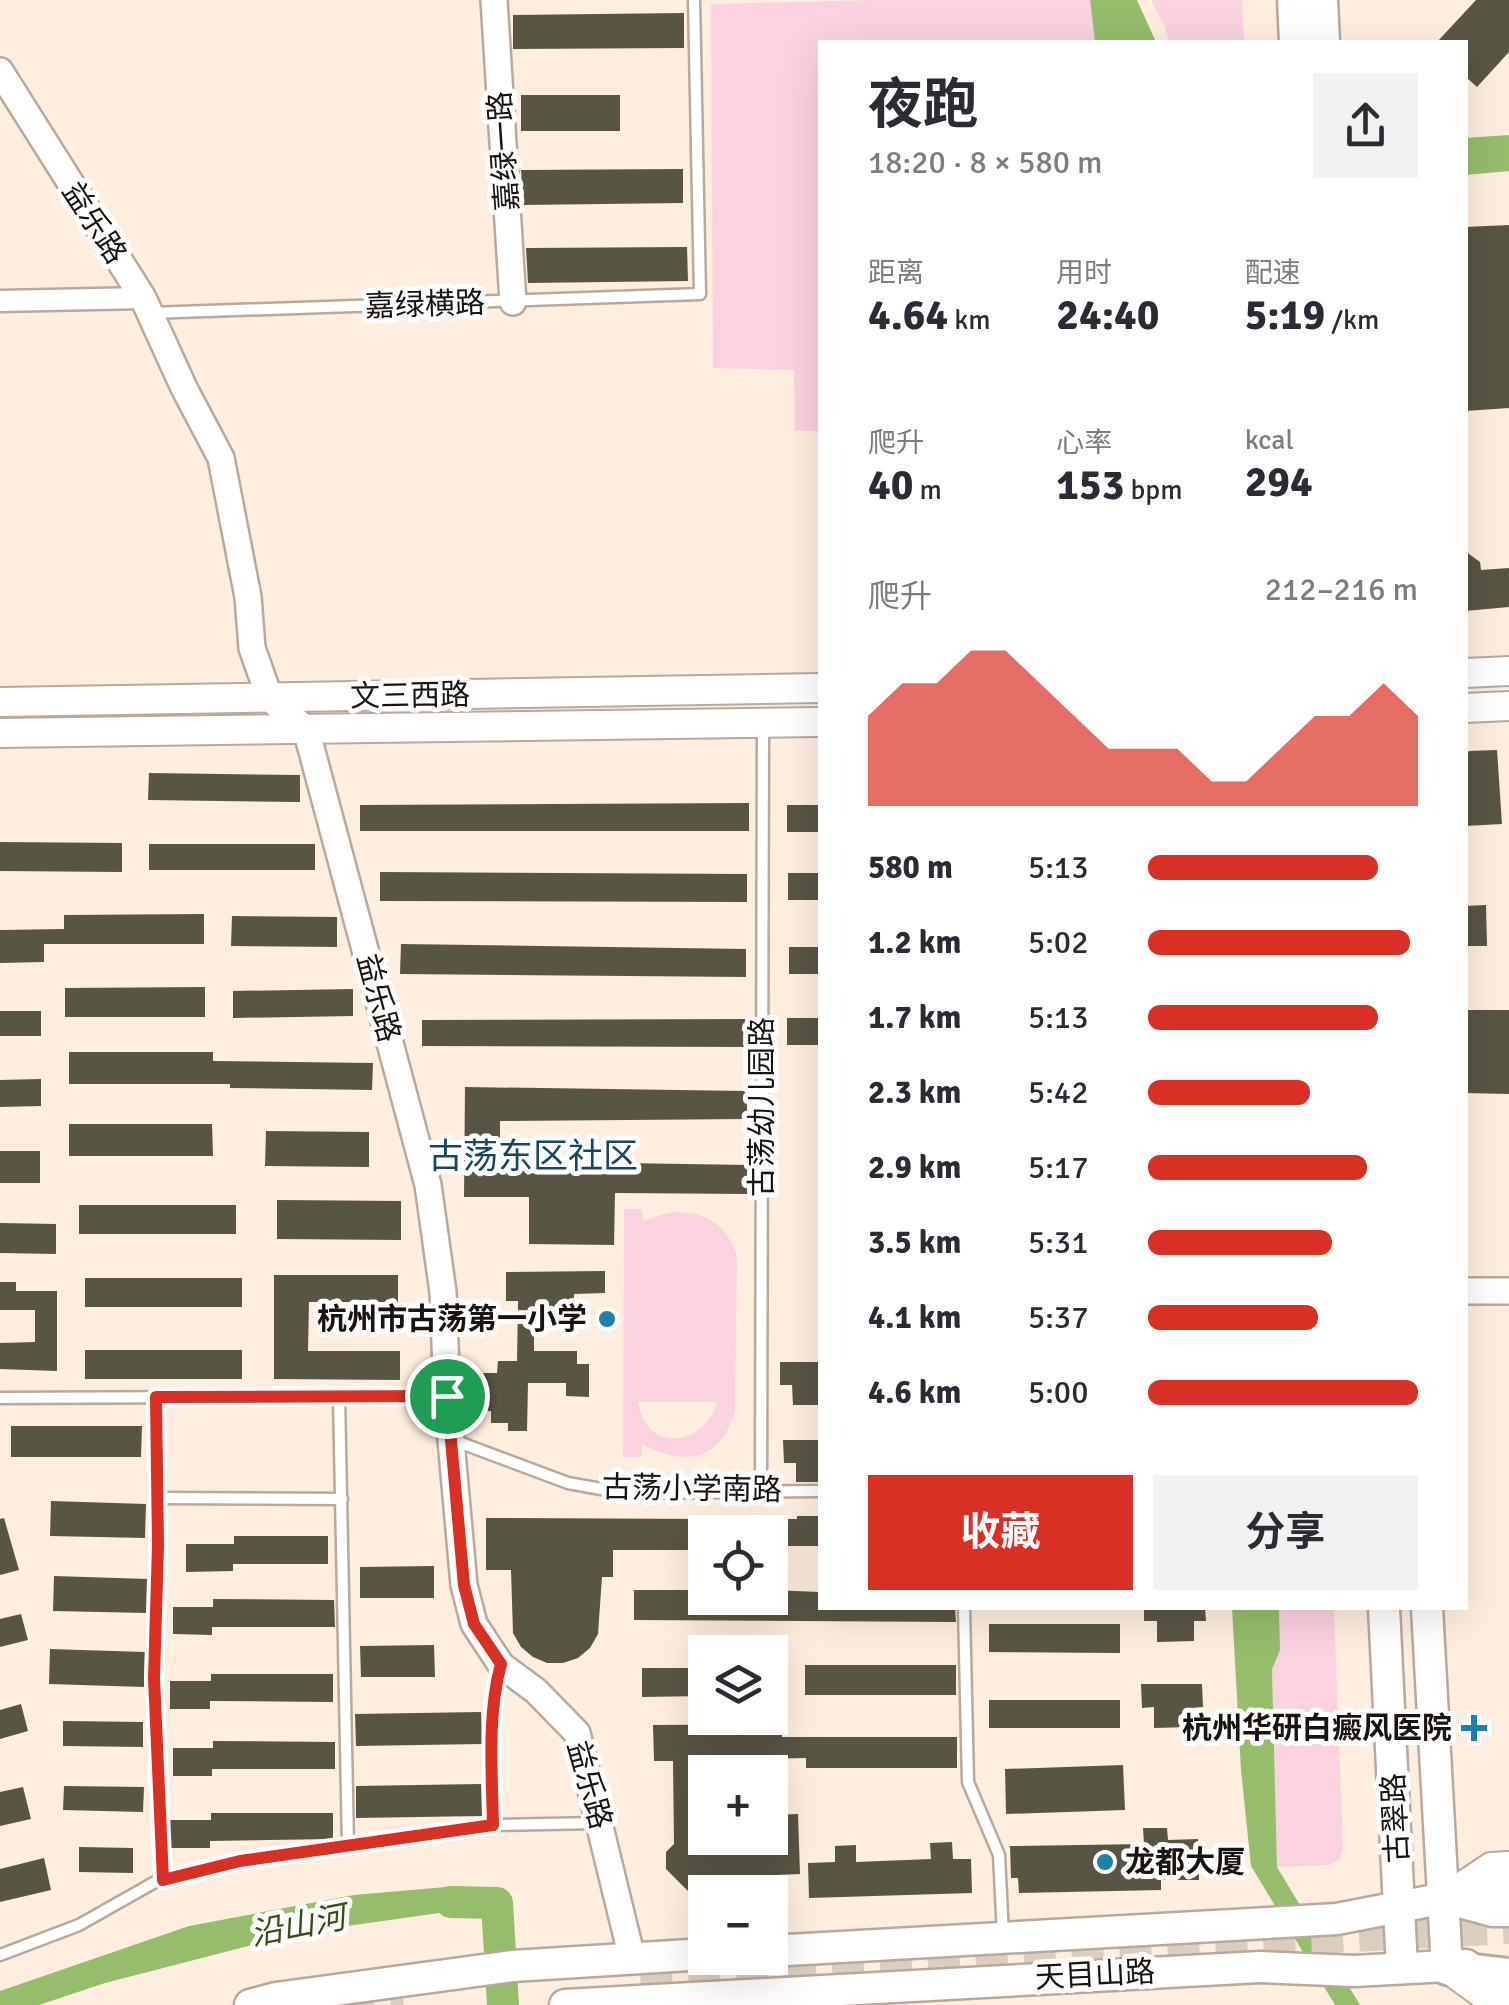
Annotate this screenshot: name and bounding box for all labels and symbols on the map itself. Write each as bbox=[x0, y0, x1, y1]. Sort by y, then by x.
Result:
street label: 嘉绿一路 bbox=[481, 90, 527, 212]
street label: 益乐路 bbox=[54, 175, 134, 271]
street label: 嘉绿横路 bbox=[364, 284, 486, 326]
street label: 文三西路 bbox=[350, 676, 470, 716]
street label: 益乐路 bbox=[348, 950, 408, 1046]
street label: 古荡幼儿园路 bbox=[744, 1017, 781, 1197]
district label: 古荡东区社区 bbox=[428, 1135, 638, 1178]
place label: 杭州市古荡第一小学 bbox=[317, 1301, 587, 1338]
marker: 杭州市古荡第一小学 bbox=[596, 1308, 618, 1330]
pin bbox=[405, 1354, 490, 1439]
street label: 古荡小学南路 bbox=[602, 1469, 782, 1509]
place label: 杭州华研白癜风医院 bbox=[1182, 1710, 1452, 1747]
marker: 杭州华研白癜风医院 bbox=[1461, 1715, 1487, 1741]
street label: 益乐路 bbox=[559, 1737, 619, 1833]
street label: 古翠路 bbox=[1375, 1772, 1417, 1864]
place label: 龙都大厦 bbox=[1125, 1844, 1245, 1881]
marker: 龙都大厦 bbox=[1094, 1851, 1116, 1873]
water label: 沿山河 bbox=[247, 1897, 355, 1954]
street label: 天目山路 bbox=[1034, 1953, 1156, 1997]

